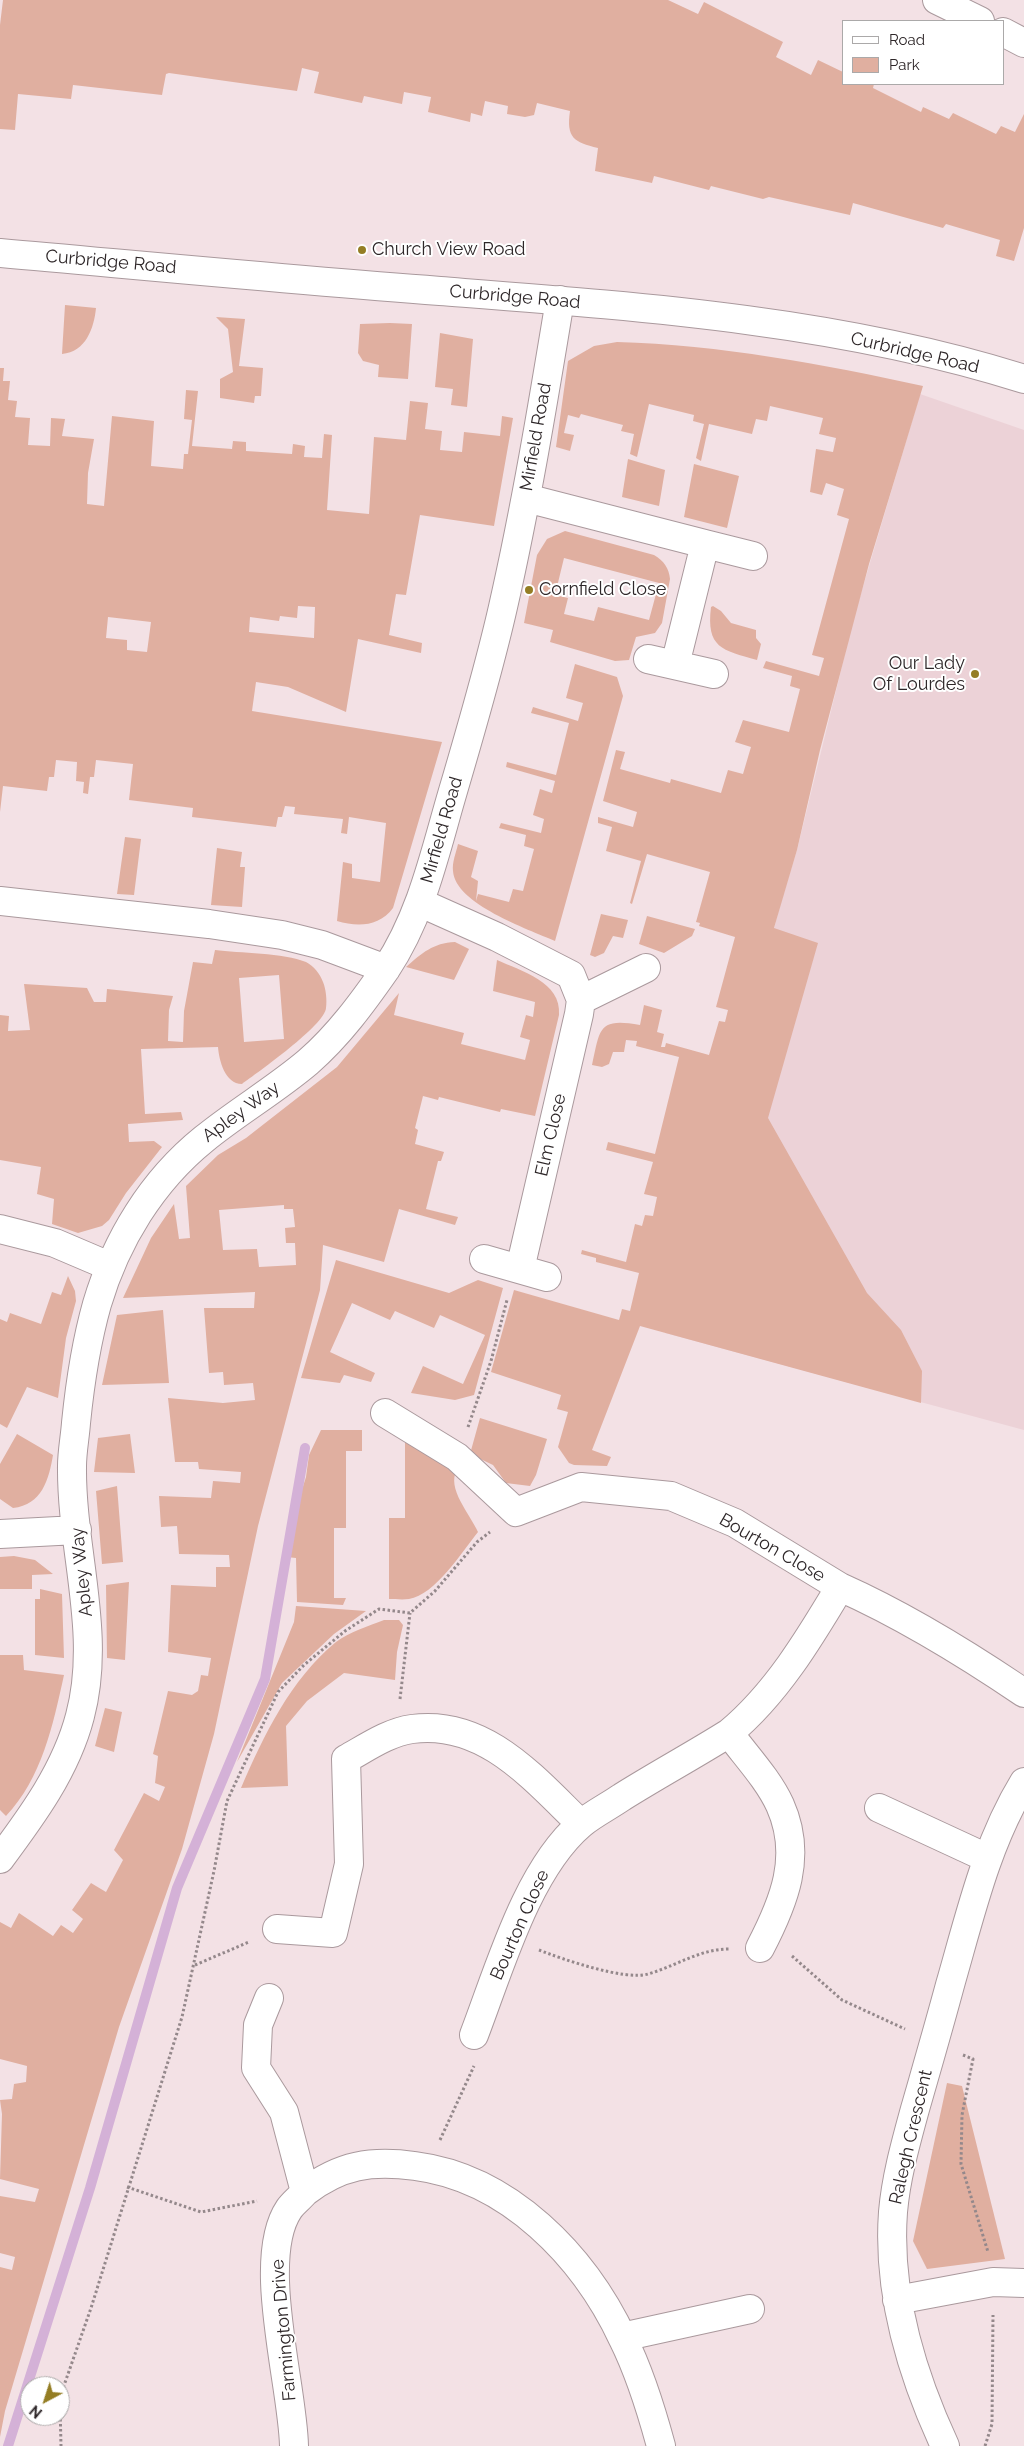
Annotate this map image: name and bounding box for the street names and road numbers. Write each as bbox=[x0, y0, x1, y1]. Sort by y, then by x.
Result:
street label: Curbridge Road bbox=[45, 246, 177, 278]
street label: Curbridge Road bbox=[449, 281, 581, 313]
street label: Curbridge Road bbox=[849, 328, 981, 378]
street label: Mirfield Road bbox=[516, 381, 556, 493]
street label: Mirfield Road bbox=[417, 774, 467, 886]
street label: Apley Way bbox=[198, 1077, 284, 1147]
street label: Elm Close bbox=[531, 1092, 571, 1178]
street label: Bourton Close bbox=[715, 1509, 829, 1587]
street label: Apley Way bbox=[67, 1526, 97, 1618]
street label: Bourton Close bbox=[486, 1866, 554, 1984]
street label: Ralegh Crescent bbox=[885, 2068, 937, 2206]
street label: Farmington Drive bbox=[267, 2258, 301, 2402]

